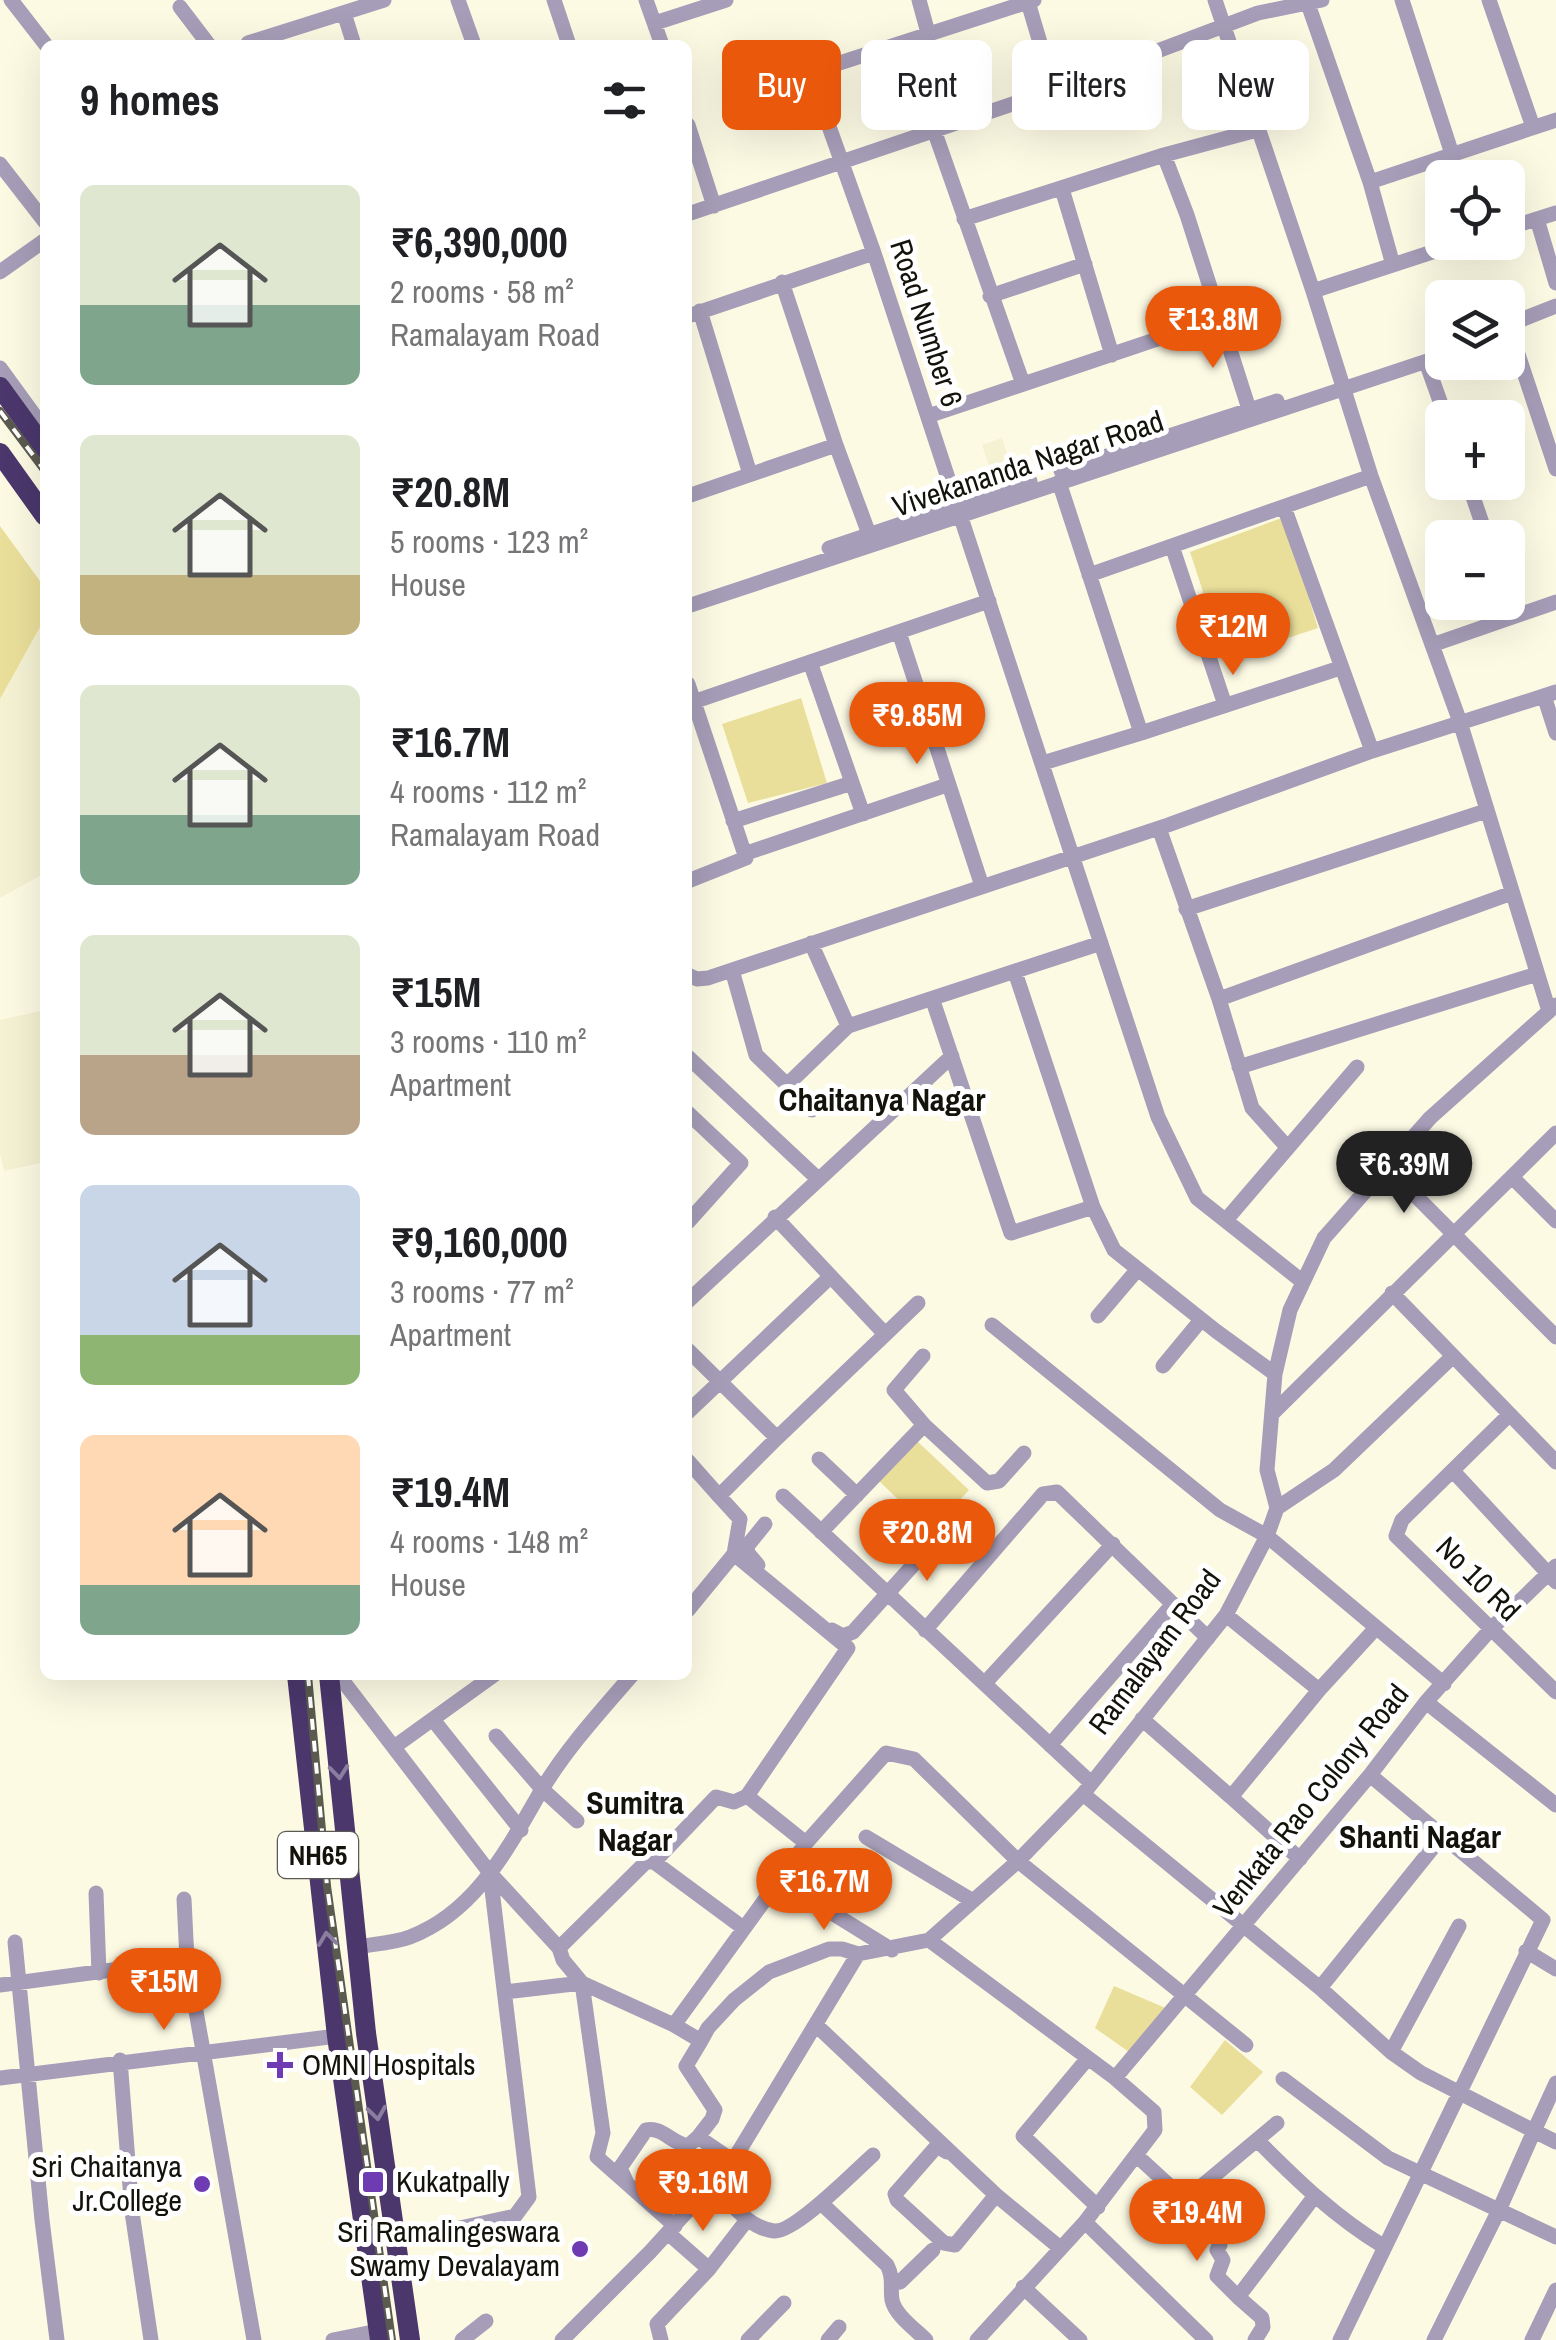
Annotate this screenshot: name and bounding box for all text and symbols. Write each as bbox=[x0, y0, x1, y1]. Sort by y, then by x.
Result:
chip: Buy bbox=[722, 40, 841, 130]
chip: Rent bbox=[861, 40, 992, 130]
chip: Filters bbox=[1012, 40, 1162, 130]
chip: New bbox=[1182, 40, 1309, 130]
text: 9 homes bbox=[80, 72, 220, 128]
icon: filters bbox=[597, 73, 652, 128]
map controls bbox=[1425, 160, 1525, 620]
button: locate bbox=[1425, 160, 1525, 260]
text: ₹6,390,000 bbox=[390, 214, 568, 270]
icon: home bbox=[160, 225, 280, 345]
street label: Road Number 6 bbox=[881, 234, 973, 411]
text: 2 rooms · 58 m² bbox=[390, 270, 574, 313]
button: layers bbox=[1425, 280, 1525, 380]
pin: ₹13.8M bbox=[1132, 286, 1294, 371]
text: ₹13.8M bbox=[1167, 297, 1259, 340]
text: Ramalayam Road bbox=[390, 313, 600, 356]
street label: Vivekananda Nagar Road bbox=[887, 400, 1168, 526]
button: + bbox=[1425, 400, 1525, 500]
text: ₹20.8M bbox=[390, 464, 510, 520]
icon: home bbox=[160, 475, 280, 595]
text: 5 rooms · 123 m² bbox=[390, 520, 588, 563]
button: − bbox=[1425, 520, 1525, 620]
text: House bbox=[390, 563, 466, 606]
pin: ₹12M bbox=[1174, 593, 1292, 678]
text: ₹12M bbox=[1198, 604, 1268, 647]
pin: ₹9.85M bbox=[836, 682, 998, 767]
text: ₹9.85M bbox=[871, 693, 963, 736]
text: ₹16.7M bbox=[390, 714, 510, 770]
icon: home bbox=[160, 725, 280, 845]
text: 4 rooms · 112 m² bbox=[390, 770, 586, 813]
text: Ramalayam Road bbox=[390, 813, 600, 856]
text: ₹15M bbox=[390, 964, 481, 1020]
icon: home bbox=[160, 975, 280, 1095]
text: 3 rooms · 110 m² bbox=[390, 1020, 586, 1063]
text: Apartment bbox=[390, 1063, 511, 1106]
district label: Chaitanya Nagar bbox=[778, 1078, 986, 1121]
pin: ₹6.39M bbox=[1323, 1131, 1485, 1216]
text: ₹6.39M bbox=[1358, 1142, 1450, 1185]
text: ₹9,160,000 bbox=[390, 1214, 568, 1270]
icon: home bbox=[160, 1225, 280, 1345]
text: 3 rooms · 77 m² bbox=[390, 1270, 574, 1313]
text: Apartment bbox=[390, 1313, 511, 1356]
text: ₹19.4M bbox=[390, 1464, 510, 1520]
icon: home bbox=[160, 1475, 280, 1595]
pin: ₹20.8M bbox=[846, 1499, 1008, 1584]
text: ₹20.8M bbox=[881, 1510, 973, 1553]
text: 4 rooms · 148 m² bbox=[390, 1520, 588, 1563]
street label: No 10 Rd bbox=[1428, 1527, 1530, 1629]
street label: Ramalayam Road bbox=[1079, 1561, 1229, 1742]
text: House bbox=[390, 1563, 466, 1606]
street label: Venkata Rao Colony Road bbox=[1203, 1675, 1417, 1926]
one-way arrow bbox=[328, 1764, 349, 1780]
district label: Sumitra Nagar bbox=[586, 1781, 684, 1861]
district label: Shanti Nagar bbox=[1339, 1815, 1502, 1858]
road number: NH65 bbox=[278, 1832, 358, 1878]
pin: ₹16.7M bbox=[743, 1848, 905, 1933]
text: ₹16.7M bbox=[778, 1859, 870, 1902]
one-way arrow bbox=[317, 1930, 338, 1946]
pin: ₹15M bbox=[105, 1948, 223, 2033]
text: ₹15M bbox=[129, 1959, 199, 2002]
place label: OMNI Hospitals bbox=[302, 2044, 476, 2084]
marker: OMNI Hospitals bbox=[267, 2052, 293, 2078]
one-way arrow bbox=[366, 2105, 387, 2121]
place label: Sri Chaitanya Jr.College bbox=[32, 2146, 182, 2220]
pin: ₹9.16M bbox=[622, 2149, 784, 2234]
text: ₹9.16M bbox=[657, 2160, 749, 2203]
place label: Kukatpally bbox=[396, 2161, 510, 2201]
marker: Kukatpally bbox=[360, 2169, 386, 2195]
marker: Sri Chaitanya Jr.College bbox=[191, 2173, 213, 2195]
pin: ₹19.4M bbox=[1116, 2179, 1278, 2264]
text: ₹19.4M bbox=[1151, 2190, 1243, 2233]
place label: Sri Ramalingeswara Swamy Devalayam bbox=[337, 2211, 560, 2285]
marker: Sri Ramalingeswara Swamy Devalayam bbox=[569, 2238, 591, 2260]

